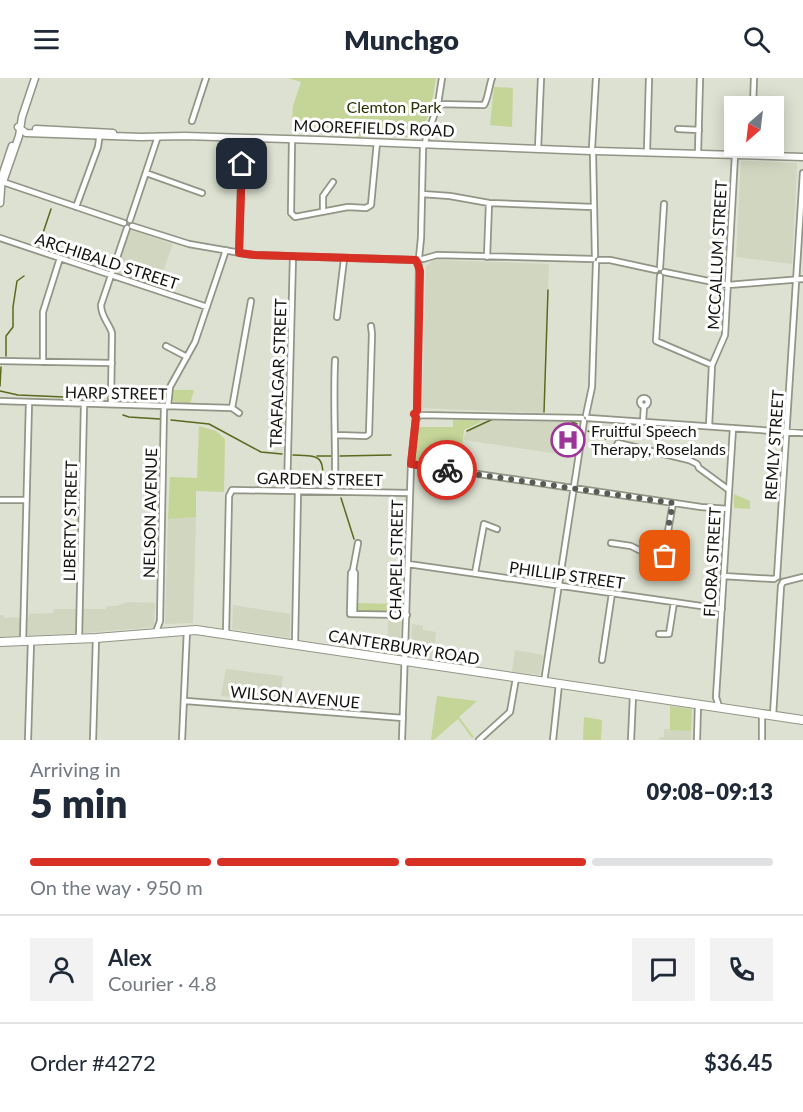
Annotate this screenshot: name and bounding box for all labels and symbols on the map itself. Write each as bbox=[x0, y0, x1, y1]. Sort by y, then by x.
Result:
north arrow bbox=[724, 96, 784, 156]
park label: Clemton Park bbox=[346, 97, 442, 116]
street label: MOOREFIELDS ROAD bbox=[293, 115, 455, 140]
pin bbox=[216, 138, 267, 189]
street label: MCCALLUM STREET bbox=[703, 179, 730, 330]
street label: ARCHIBALD STREET bbox=[33, 228, 182, 293]
street label: TRAFALGAR STREET bbox=[265, 297, 290, 448]
street label: HARP STREET bbox=[65, 382, 168, 403]
street label: REMLY STREET bbox=[760, 389, 787, 501]
place label: Fruitful Speech Therapy, Roselands bbox=[591, 421, 726, 458]
hospital icon: Fruitful Speech Therapy, Roselands bbox=[550, 422, 586, 458]
courier bbox=[417, 440, 477, 500]
street label: NELSON AVENUE bbox=[139, 448, 160, 578]
street label: LIBERTY STREET bbox=[59, 460, 80, 582]
street label: GARDEN STREET bbox=[257, 468, 384, 489]
street label: CHAPEL STREET bbox=[385, 499, 406, 620]
street label: FLORA STREET bbox=[699, 506, 724, 617]
pin bbox=[639, 530, 690, 581]
street label: PHILLIP STREET bbox=[508, 557, 627, 592]
street label: CANTERBURY ROAD bbox=[327, 625, 481, 668]
street label: WILSON AVENUE bbox=[230, 681, 361, 712]

